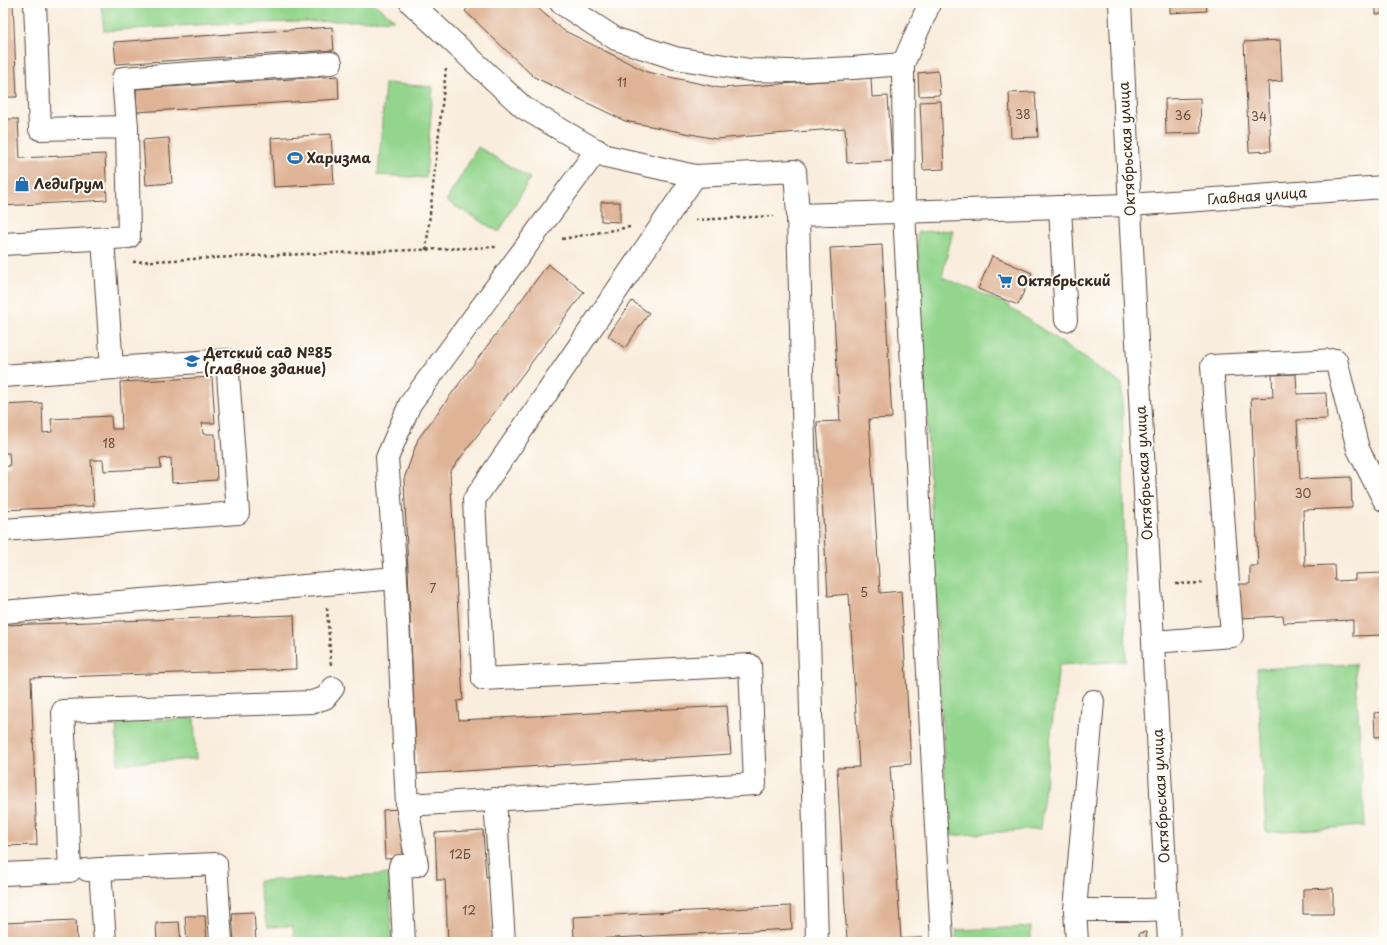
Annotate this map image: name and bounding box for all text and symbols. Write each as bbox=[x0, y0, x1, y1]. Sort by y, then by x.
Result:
house number: 11 bbox=[617, 73, 627, 91]
street label: Октябрьская улица bbox=[1112, 81, 1141, 217]
house number: 38 bbox=[1015, 105, 1031, 123]
house number: 36 bbox=[1175, 106, 1191, 124]
house number: 34 bbox=[1251, 107, 1267, 125]
place label: Харизма bbox=[307, 147, 372, 168]
sports icon: Харизма bbox=[286, 149, 304, 167]
place label: ЛедиГрум bbox=[34, 173, 104, 194]
shop icon: ЛедиГрум bbox=[13, 175, 31, 193]
street label: Главная улица bbox=[1206, 182, 1308, 209]
place label: Октябрьский bbox=[1017, 270, 1111, 291]
supermarket icon: Октябрьский bbox=[996, 272, 1014, 290]
place label: Детский сад №85 (главное здание) bbox=[203, 342, 333, 379]
school or university icon: Детский сад №85 (главное здание) bbox=[183, 352, 201, 370]
street label: Октябрьская улица bbox=[1129, 405, 1158, 541]
house number: 18 bbox=[103, 434, 115, 452]
house number: 30 bbox=[1295, 484, 1312, 502]
house number: 7 bbox=[430, 579, 437, 597]
house number: 5 bbox=[860, 583, 868, 601]
street label: Октябрьская улица bbox=[1146, 728, 1175, 864]
house number: 12Б bbox=[449, 845, 471, 863]
house number: 12 bbox=[462, 901, 476, 919]

